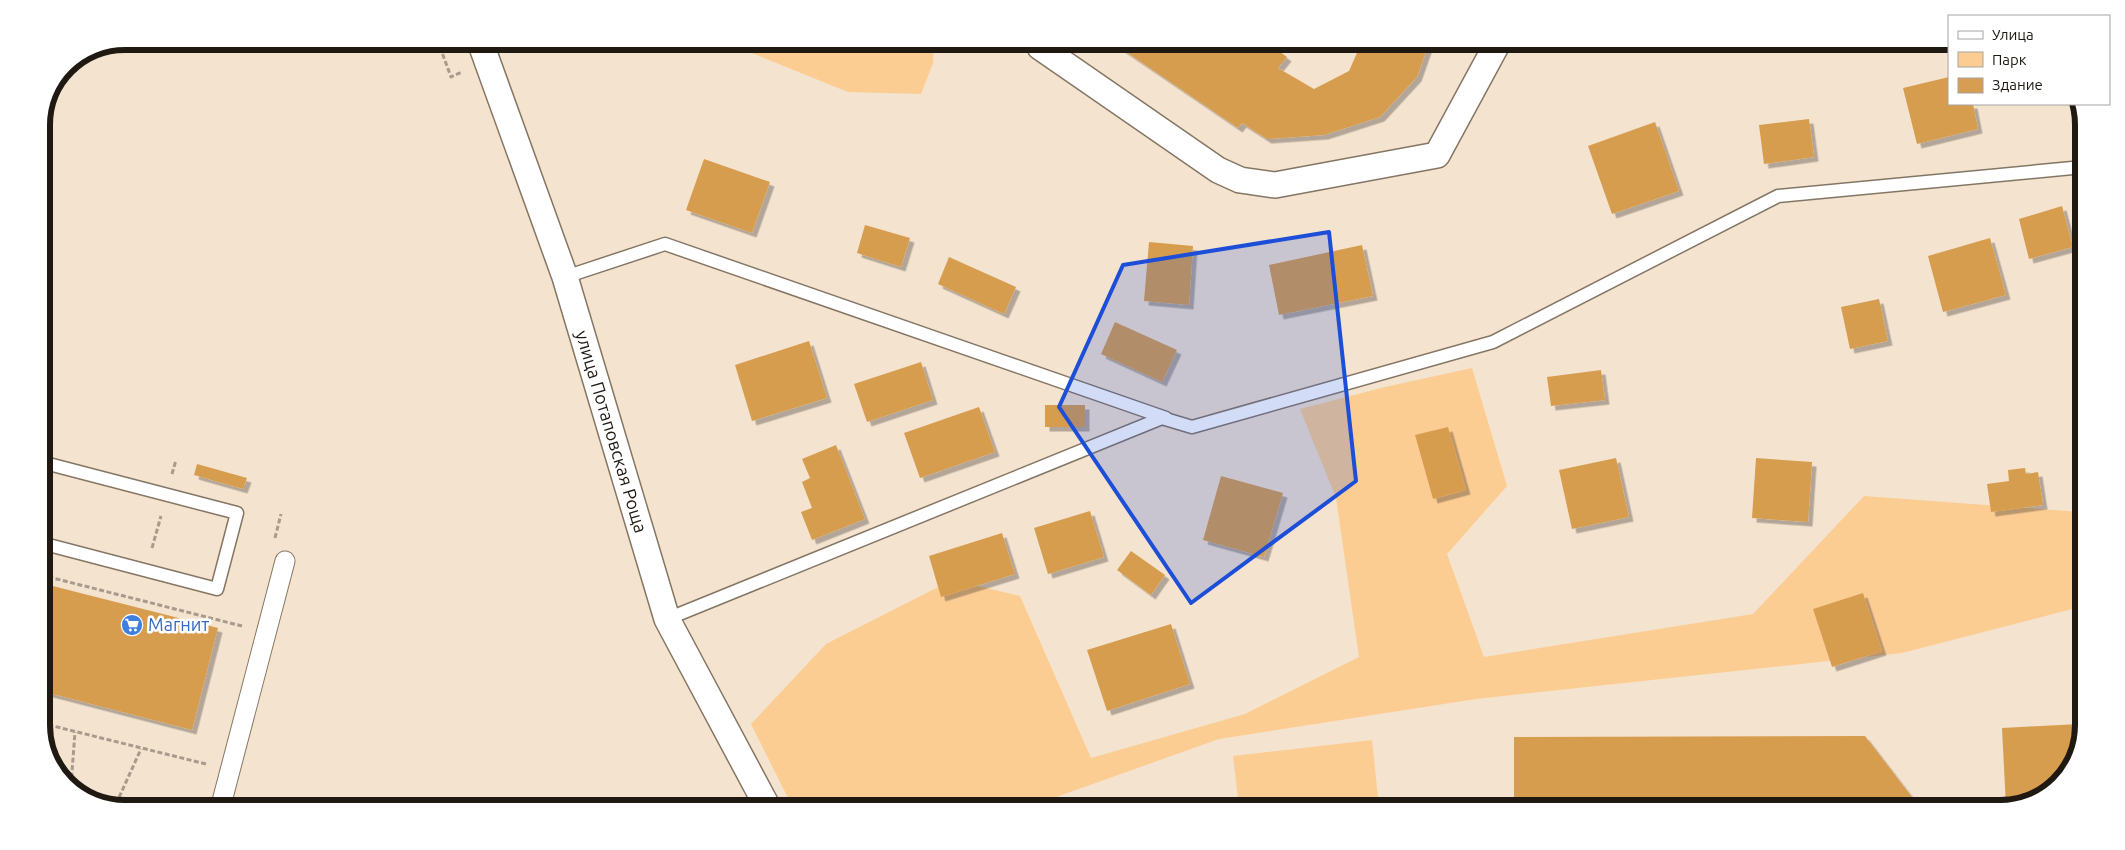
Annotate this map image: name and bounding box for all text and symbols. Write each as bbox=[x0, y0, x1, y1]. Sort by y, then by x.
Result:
legend bbox=[1948, 15, 2110, 105]
text: Улица bbox=[1992, 26, 2034, 43]
text: Парк bbox=[1992, 51, 2027, 68]
text: Здание bbox=[1992, 76, 2043, 93]
street label: улица Потаповская Роща bbox=[572, 328, 652, 535]
supermarket icon: Магнит bbox=[120, 613, 144, 637]
place label: Магнит bbox=[148, 614, 209, 634]

